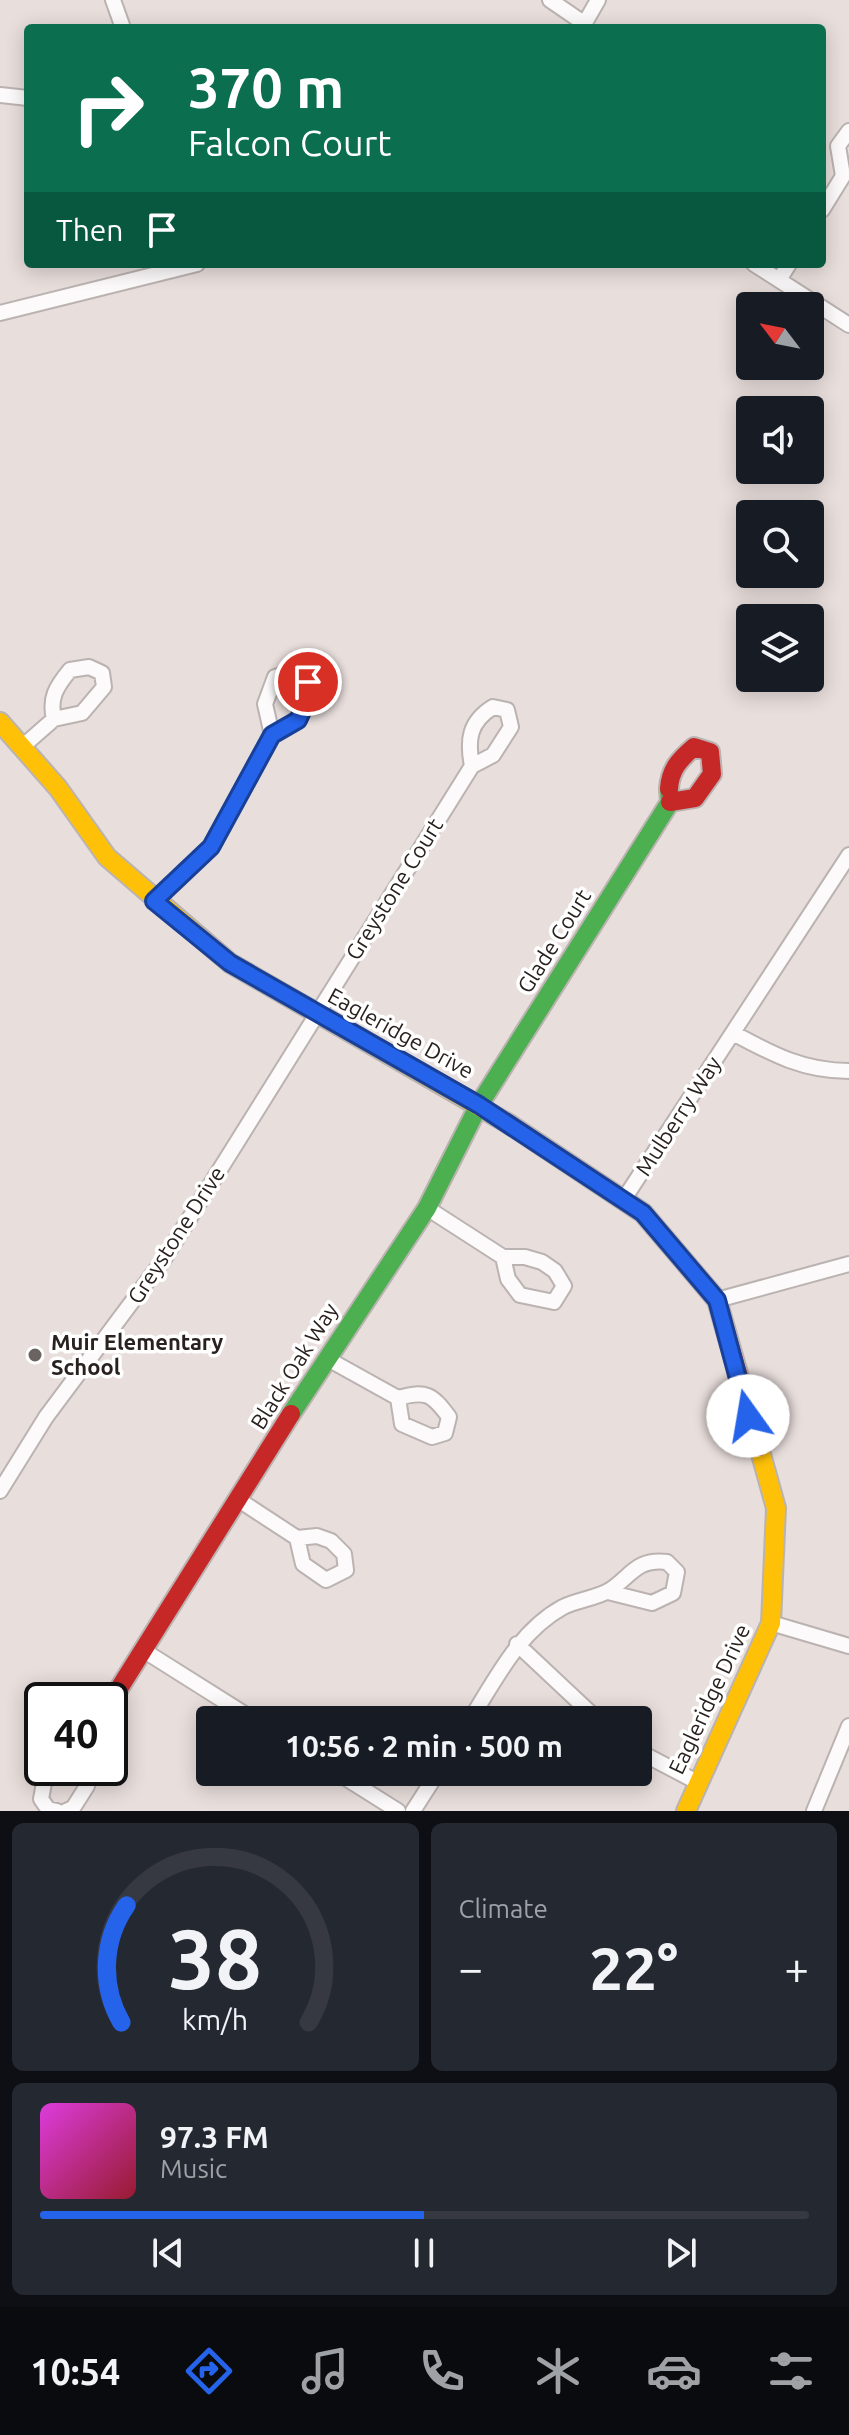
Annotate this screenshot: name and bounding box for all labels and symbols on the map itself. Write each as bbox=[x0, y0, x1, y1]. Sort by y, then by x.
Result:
north arrow bbox=[736, 292, 824, 380]
pin bbox=[274, 648, 342, 716]
street label: Greystone Court bbox=[340, 813, 447, 964]
street label: Glade Court bbox=[512, 884, 596, 997]
street label: Eagleridge Drive bbox=[324, 982, 478, 1083]
street label: Mulberry Way bbox=[630, 1051, 726, 1180]
street label: Greystone Drive bbox=[122, 1161, 229, 1308]
street label: Black Oak Way bbox=[245, 1298, 342, 1433]
place label: Muir Elementary School bbox=[51, 1329, 224, 1379]
marker: Muir Elementary School bbox=[26, 1346, 44, 1364]
position arrow bbox=[706, 1374, 790, 1458]
street label: Eagleridge Drive bbox=[663, 1620, 754, 1778]
speed limit sign: 40 bbox=[24, 1682, 128, 1786]

